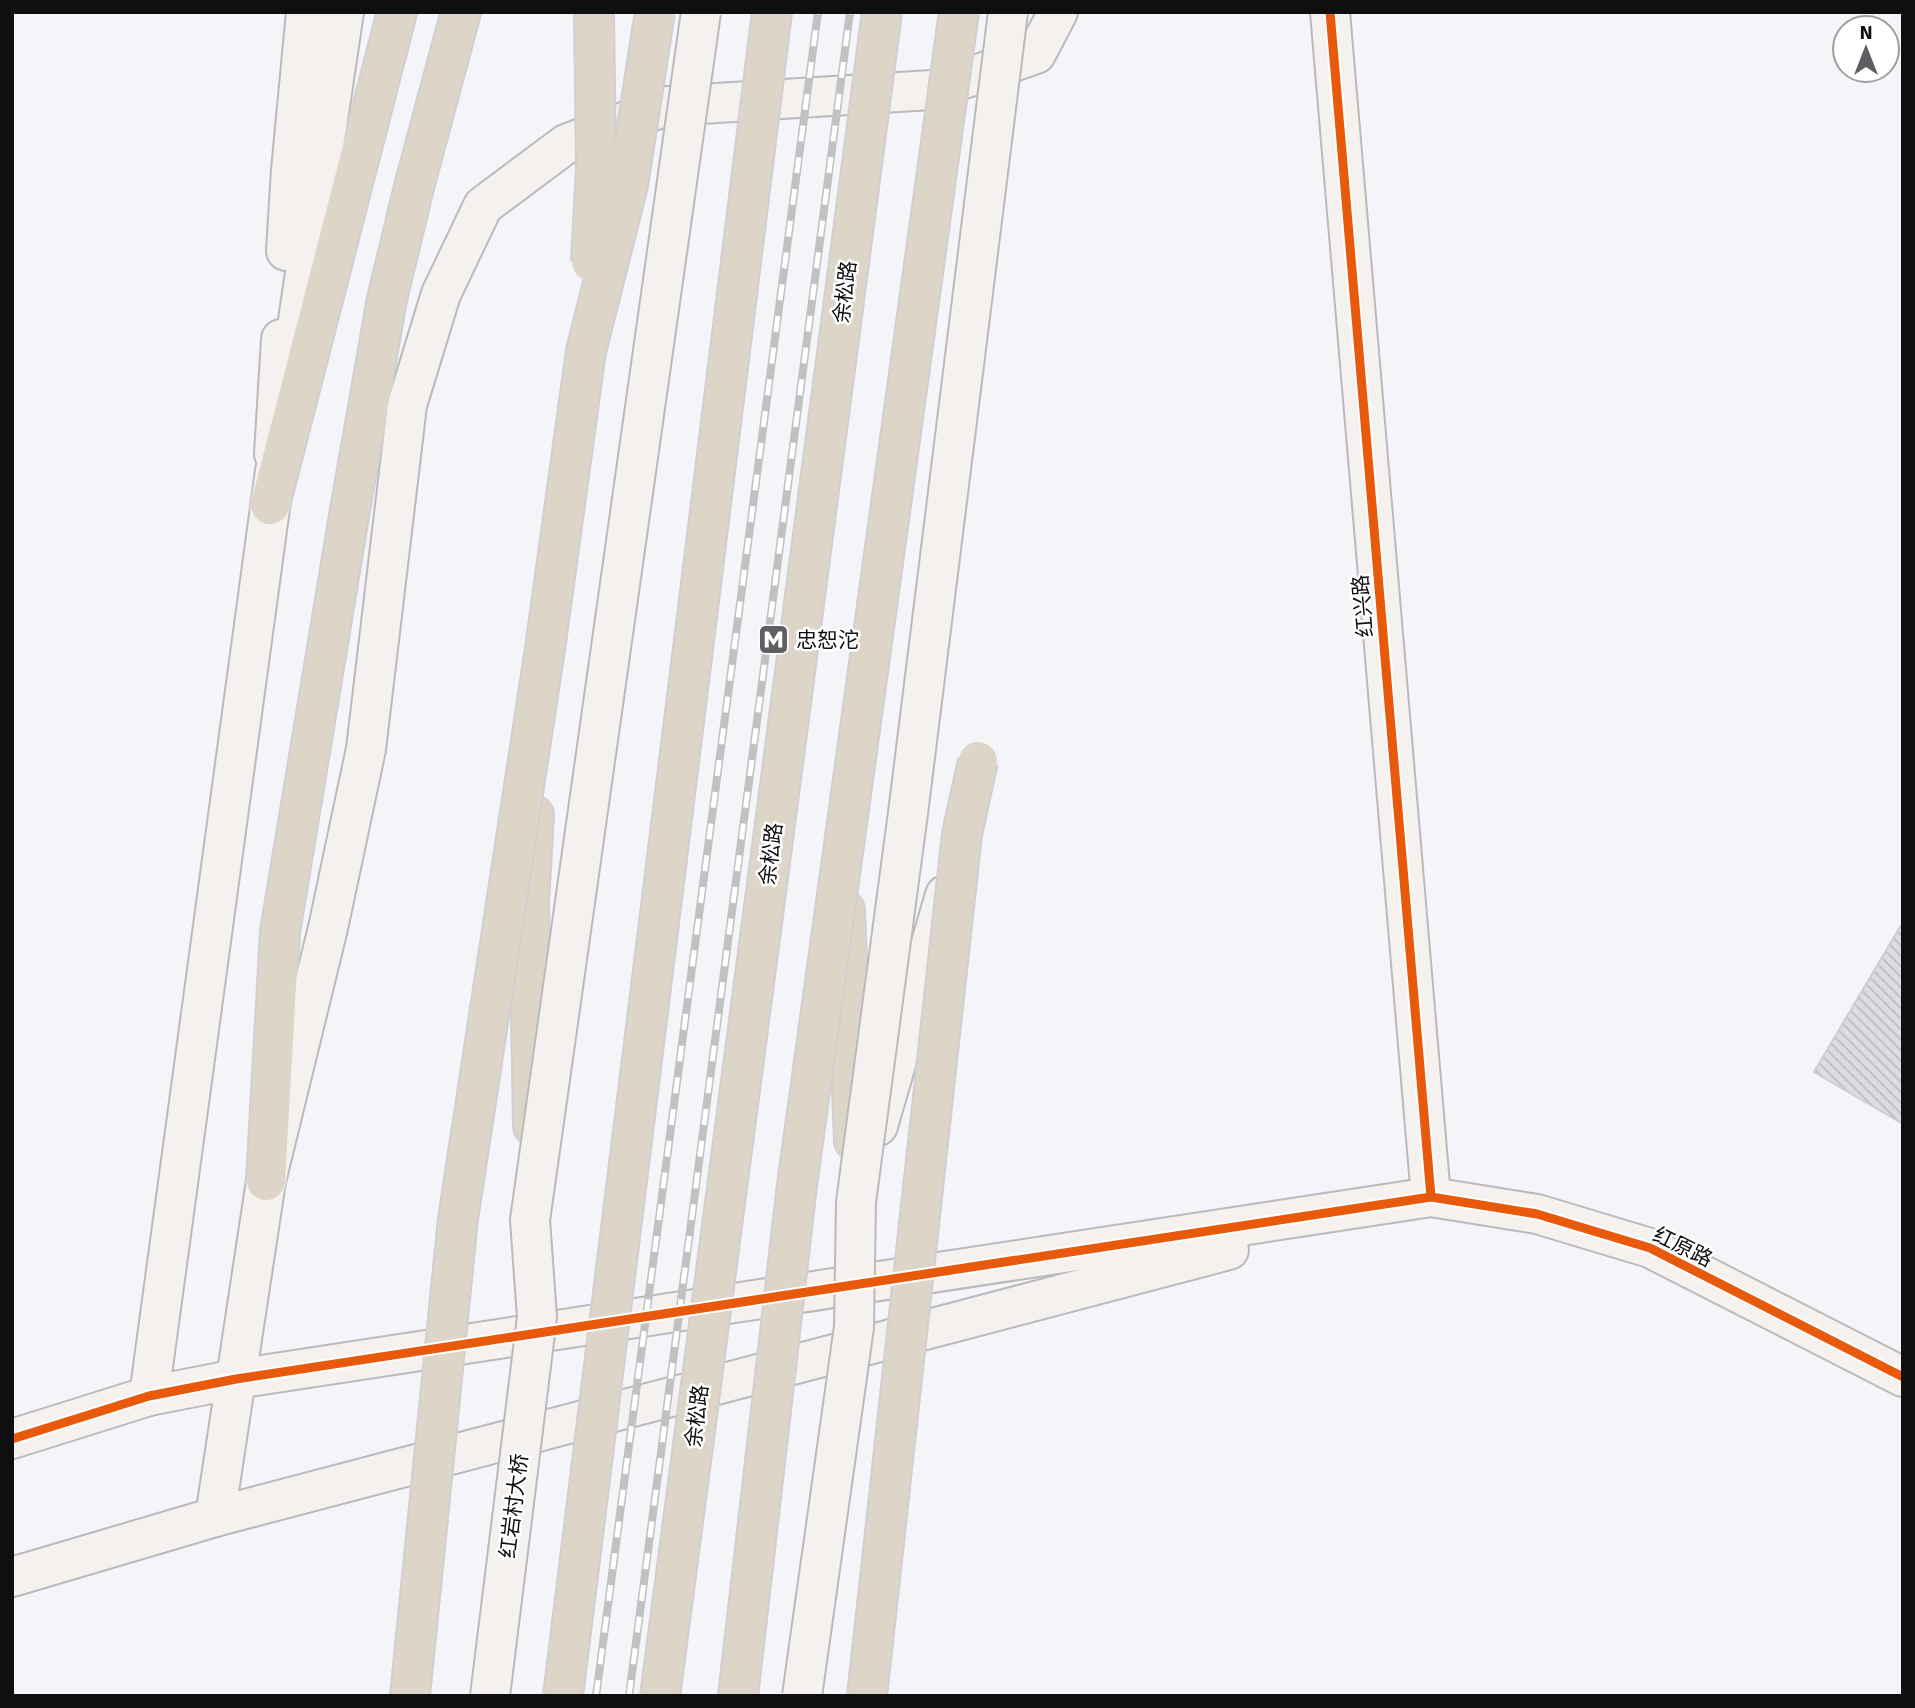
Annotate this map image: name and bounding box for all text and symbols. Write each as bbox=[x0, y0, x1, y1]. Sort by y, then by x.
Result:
north arrow bbox=[1831, 14, 1901, 84]
text: N bbox=[1859, 21, 1873, 45]
street label: 余松路 bbox=[828, 259, 862, 325]
street label: 红兴路 bbox=[1347, 573, 1379, 639]
metro station icon: 忠恕沱 bbox=[756, 623, 790, 657]
place label: 忠恕沱 bbox=[796, 627, 859, 653]
street label: 余松路 bbox=[754, 821, 788, 887]
street label: 红原路 bbox=[1649, 1222, 1717, 1272]
street label: 余松路 bbox=[680, 1383, 714, 1449]
street label: 红岩村大桥 bbox=[495, 1452, 533, 1560]

